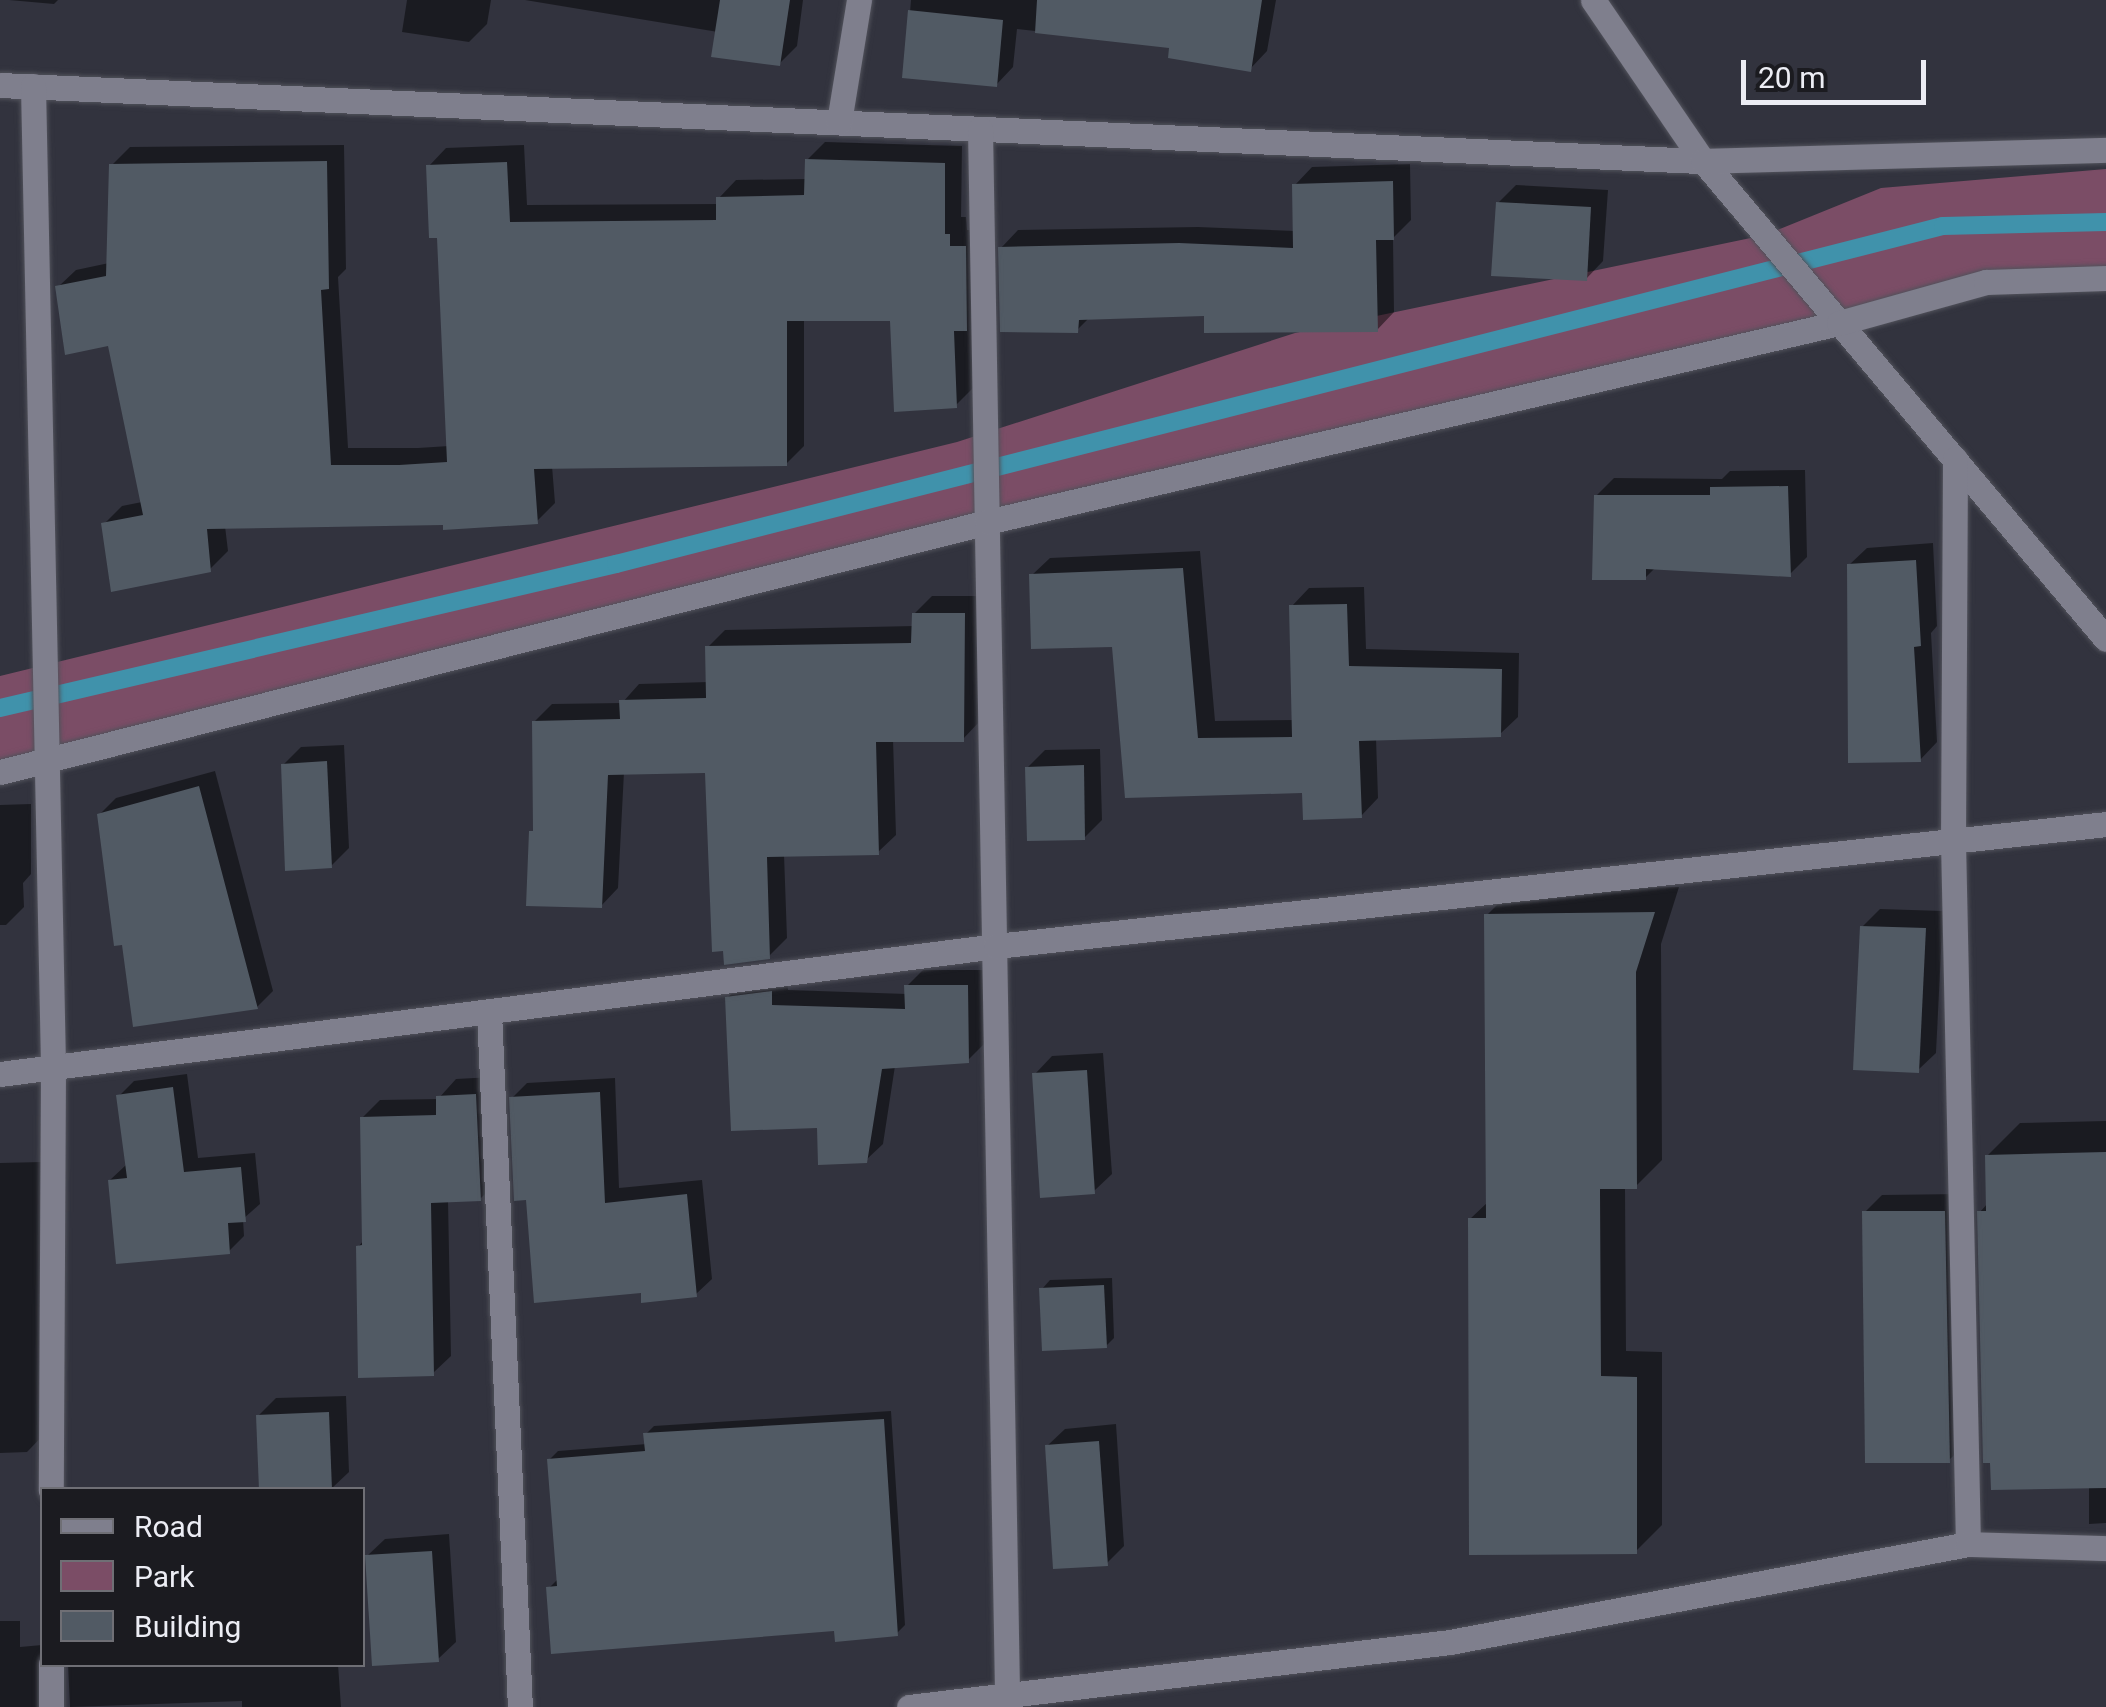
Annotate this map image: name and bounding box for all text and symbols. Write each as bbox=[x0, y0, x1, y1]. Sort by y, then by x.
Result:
scale bar bbox=[1746, 40, 1931, 102]
text: 20 m bbox=[1758, 60, 1825, 95]
legend bbox=[40, 1487, 365, 1667]
text: Road bbox=[134, 1509, 203, 1544]
text: Park bbox=[134, 1559, 194, 1594]
text: Building bbox=[134, 1609, 241, 1644]

